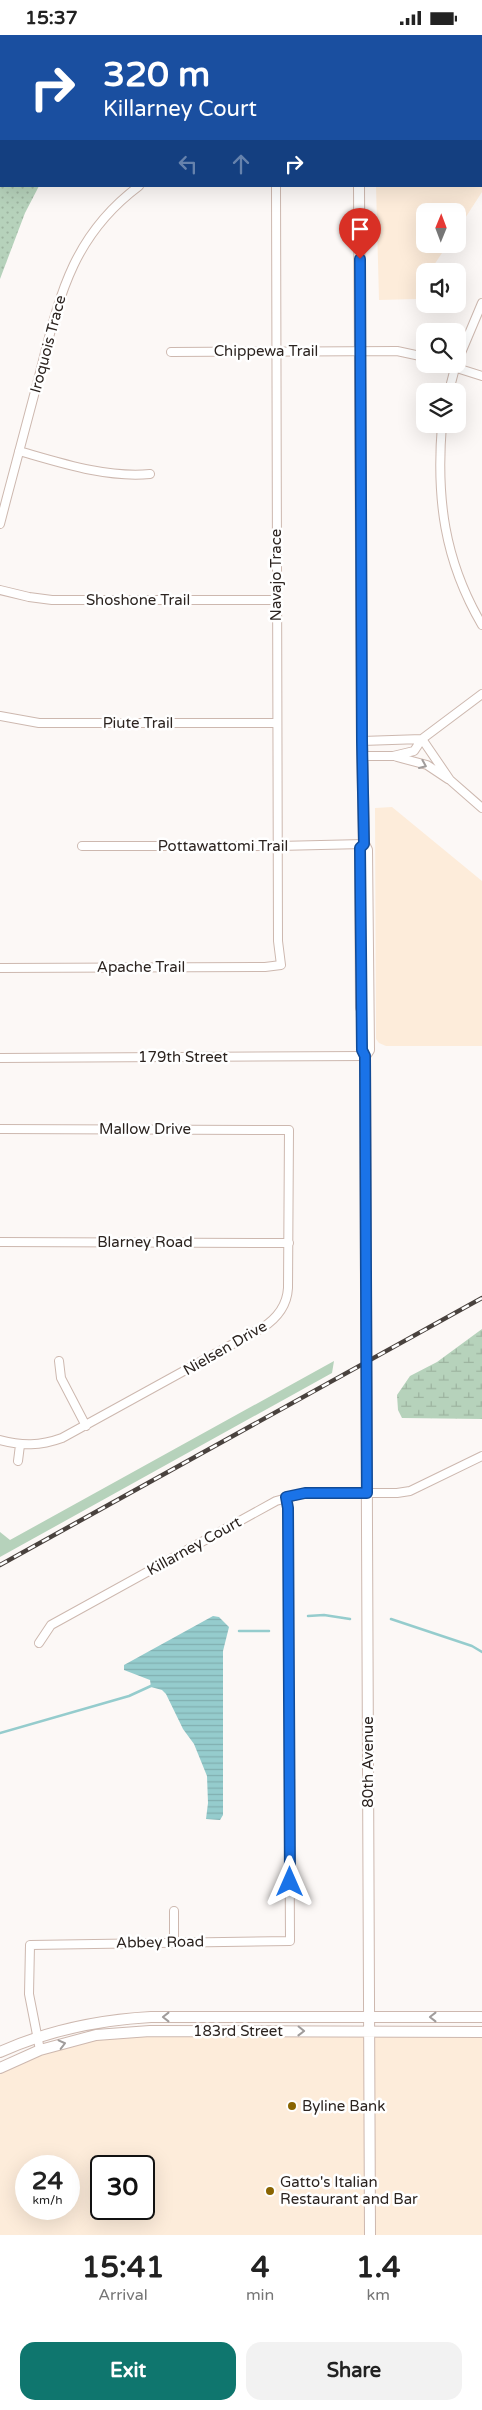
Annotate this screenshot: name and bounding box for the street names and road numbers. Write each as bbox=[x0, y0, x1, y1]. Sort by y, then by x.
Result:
street label: Iroquois Trace bbox=[26, 293, 70, 395]
street label: Chippewa Trail bbox=[214, 342, 318, 360]
street label: Navajo Trace bbox=[267, 529, 285, 621]
street label: Shoshone Trail bbox=[86, 591, 190, 609]
street label: Piute Trail bbox=[103, 714, 173, 732]
street label: Pottawattomi Trail bbox=[158, 837, 288, 855]
street label: Apache Trail bbox=[97, 958, 185, 976]
street label: 179th Street bbox=[138, 1048, 228, 1066]
street label: Mallow Drive bbox=[99, 1120, 191, 1138]
street label: Blarney Road bbox=[97, 1233, 193, 1251]
street label: Nielsen Drive bbox=[180, 1317, 270, 1379]
street label: Killarney Court bbox=[144, 1513, 244, 1579]
street label: 80th Avenue bbox=[359, 1716, 377, 1808]
street label: Abbey Road bbox=[116, 1932, 204, 1952]
street label: 183rd Street bbox=[193, 2022, 283, 2040]

